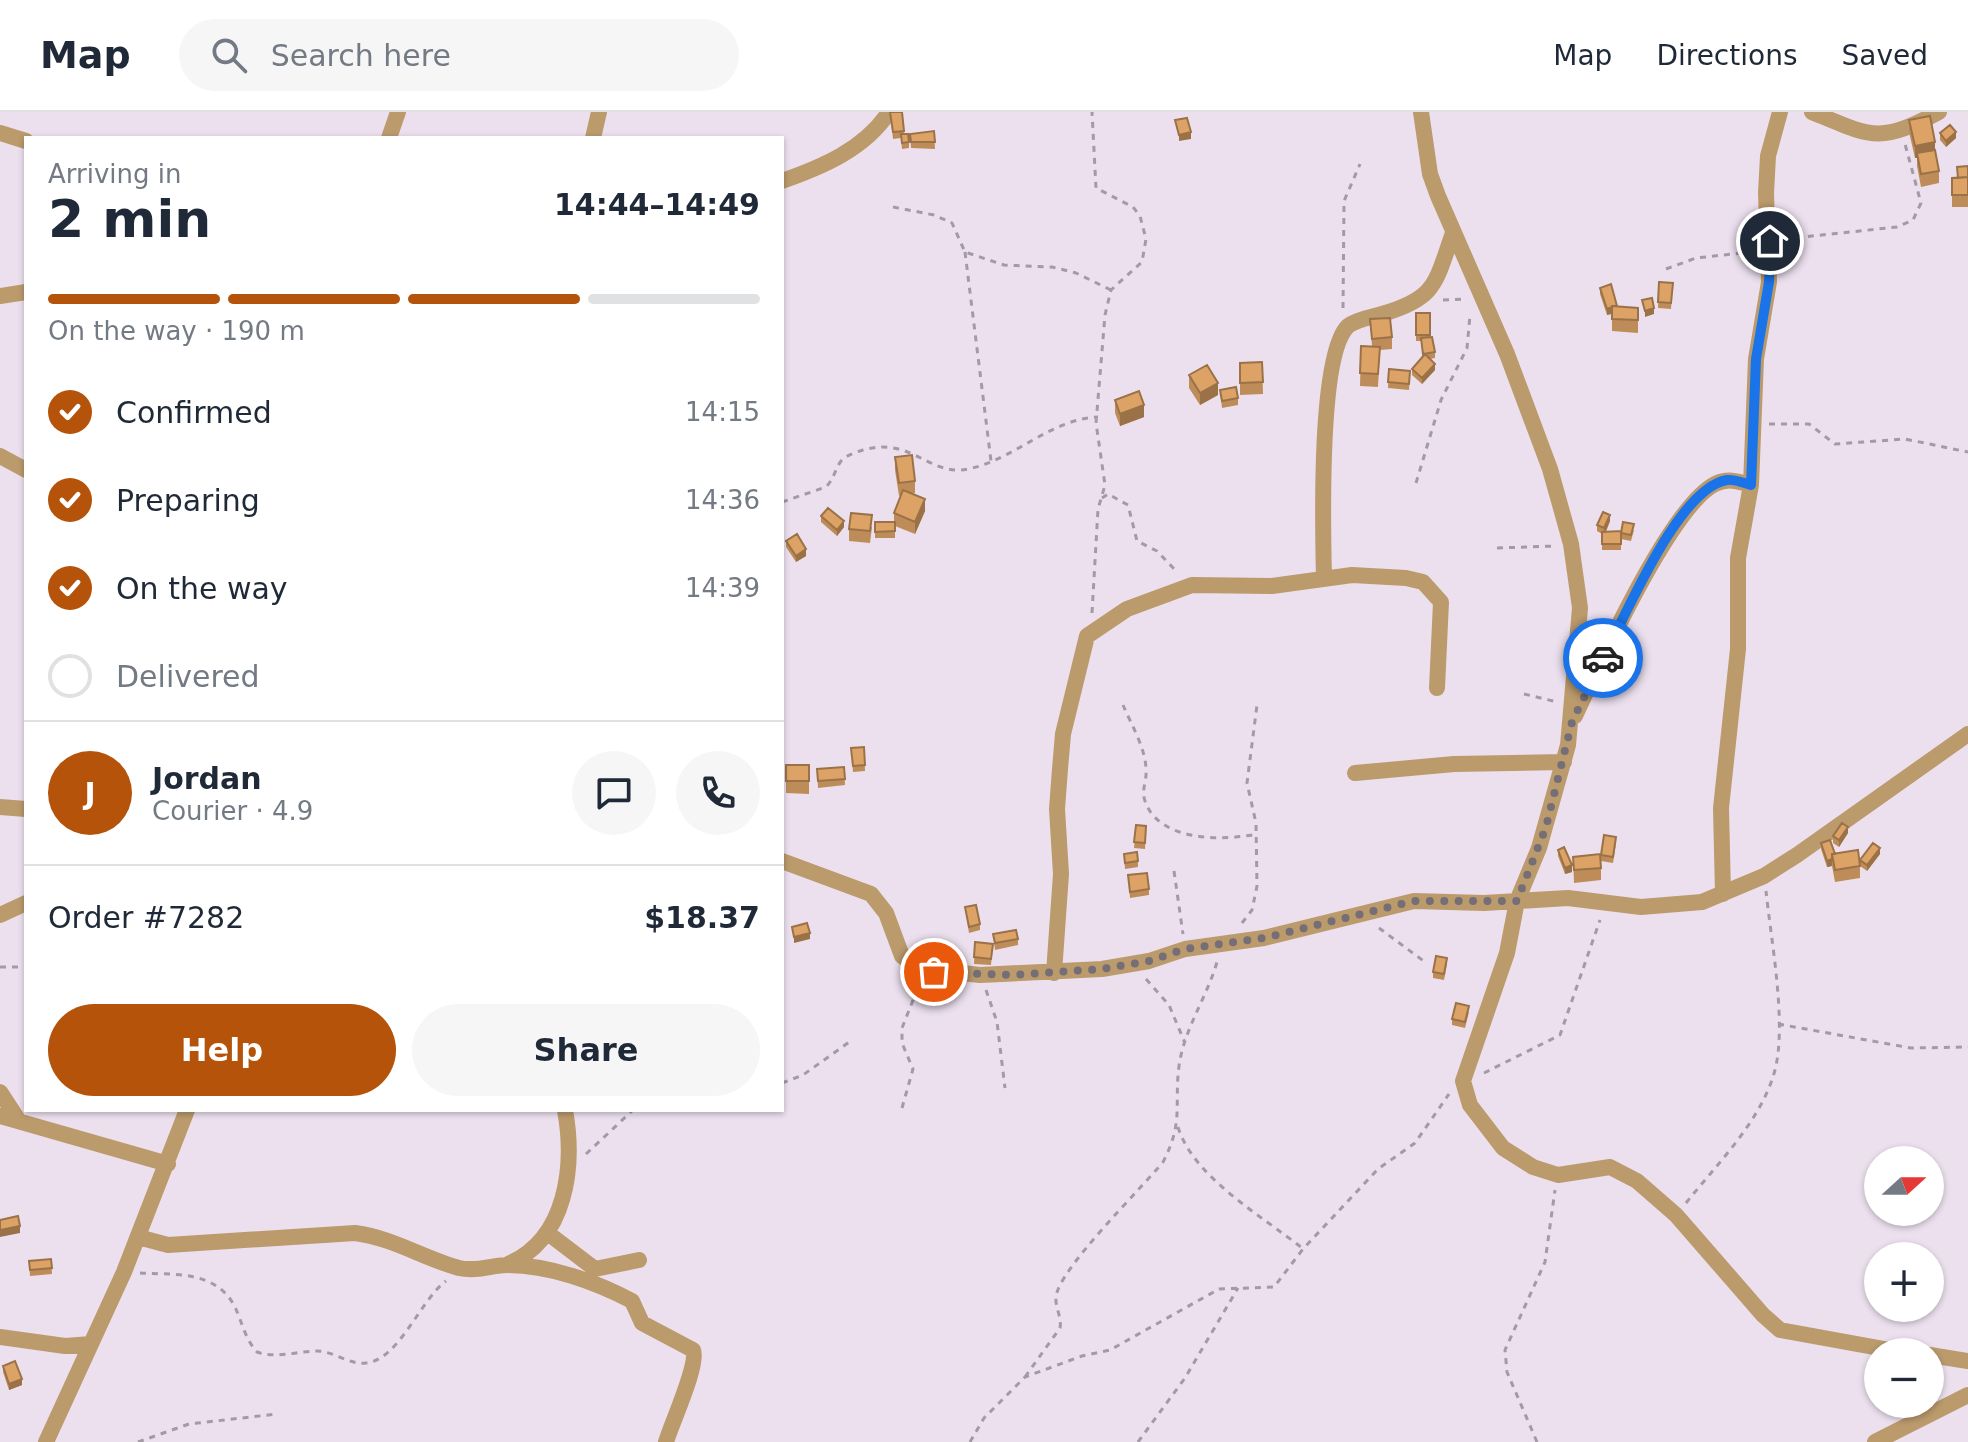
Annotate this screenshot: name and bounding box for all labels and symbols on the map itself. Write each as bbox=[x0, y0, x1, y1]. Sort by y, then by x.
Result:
pin bbox=[1736, 207, 1804, 275]
courier bbox=[1563, 618, 1643, 698]
pin bbox=[900, 938, 968, 1006]
north arrow bbox=[1864, 1146, 1944, 1226]

